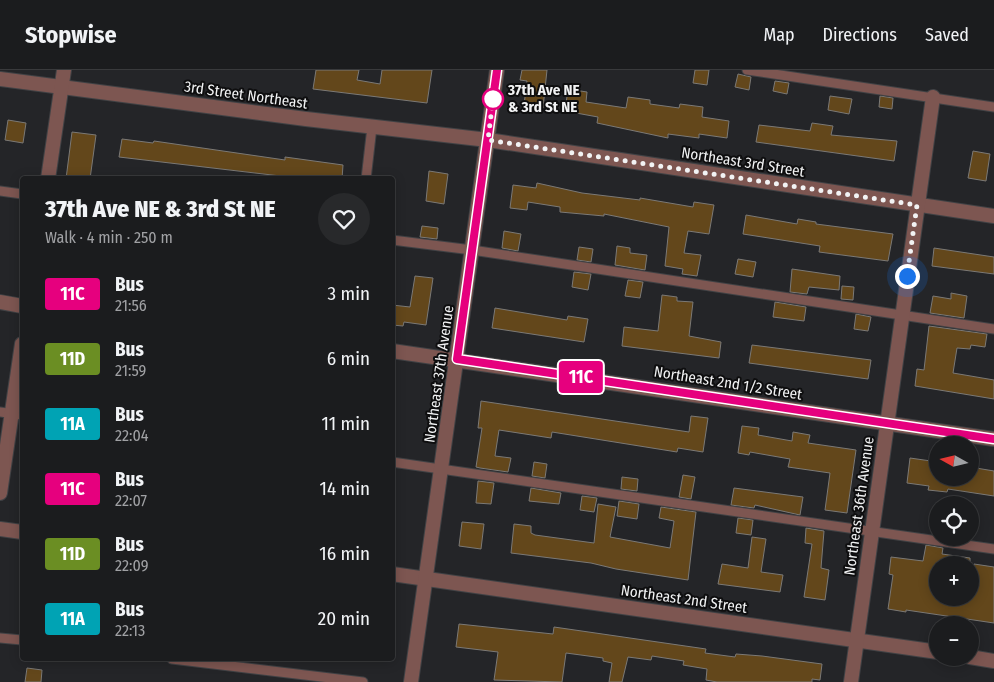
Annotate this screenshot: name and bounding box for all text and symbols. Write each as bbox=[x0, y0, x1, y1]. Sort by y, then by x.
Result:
text: Stopwise bbox=[25, 21, 117, 49]
text: Map bbox=[763, 24, 795, 46]
text: Directions bbox=[823, 24, 897, 46]
text: Saved bbox=[925, 24, 969, 46]
street label: 3rd Street Northeast bbox=[183, 77, 309, 113]
place label: 37th Ave NE & 3rd St NE bbox=[507, 81, 580, 116]
marker: 37th Ave NE & 3rd St NE bbox=[482, 88, 504, 110]
street label: Northeast 3rd Street bbox=[680, 143, 806, 181]
button: heart bbox=[318, 193, 370, 245]
text: 37th Ave NE & 3rd St NE bbox=[45, 195, 276, 223]
text: Walk · 4 min · 250 m bbox=[45, 228, 173, 247]
your location bbox=[895, 264, 920, 289]
text: Bus bbox=[115, 273, 144, 296]
text: 3 min bbox=[328, 282, 370, 305]
text: 11C bbox=[60, 283, 85, 305]
text: 21:56 bbox=[115, 296, 147, 315]
street label: Northeast 37th Avenue bbox=[420, 304, 458, 444]
text: Bus bbox=[115, 338, 144, 361]
text: 6 min bbox=[327, 347, 370, 370]
text: 11D bbox=[60, 348, 85, 370]
text: 21:59 bbox=[115, 361, 146, 380]
line badge: 11C bbox=[552, 361, 610, 393]
street label: Northeast 2nd 1/2 Street bbox=[653, 362, 803, 404]
text: 11C bbox=[569, 366, 593, 388]
text: Bus bbox=[115, 403, 144, 426]
text: 11 min bbox=[322, 412, 370, 435]
text: 11A bbox=[60, 413, 85, 435]
text: 22:04 bbox=[115, 426, 149, 445]
street label: Northeast 36th Avenue bbox=[840, 435, 878, 577]
north arrow bbox=[929, 436, 979, 486]
map controls bbox=[929, 436, 979, 666]
text: Bus bbox=[115, 468, 144, 491]
text: 14 min bbox=[320, 477, 370, 500]
text: 11C bbox=[60, 478, 85, 500]
text: 22:07 bbox=[115, 491, 147, 510]
button: locate bbox=[929, 496, 979, 546]
text: Bus bbox=[115, 533, 144, 556]
text: 16 min bbox=[319, 542, 370, 565]
text: 11D bbox=[60, 543, 85, 565]
text: 22:09 bbox=[115, 556, 149, 575]
button: + bbox=[929, 556, 979, 606]
street label: Northeast 2nd Street bbox=[620, 581, 748, 617]
text: Bus bbox=[115, 598, 144, 621]
text: 20 min bbox=[318, 607, 370, 630]
text: 11A bbox=[60, 608, 85, 630]
button: − bbox=[929, 616, 979, 666]
text: 22:13 bbox=[115, 621, 145, 640]

